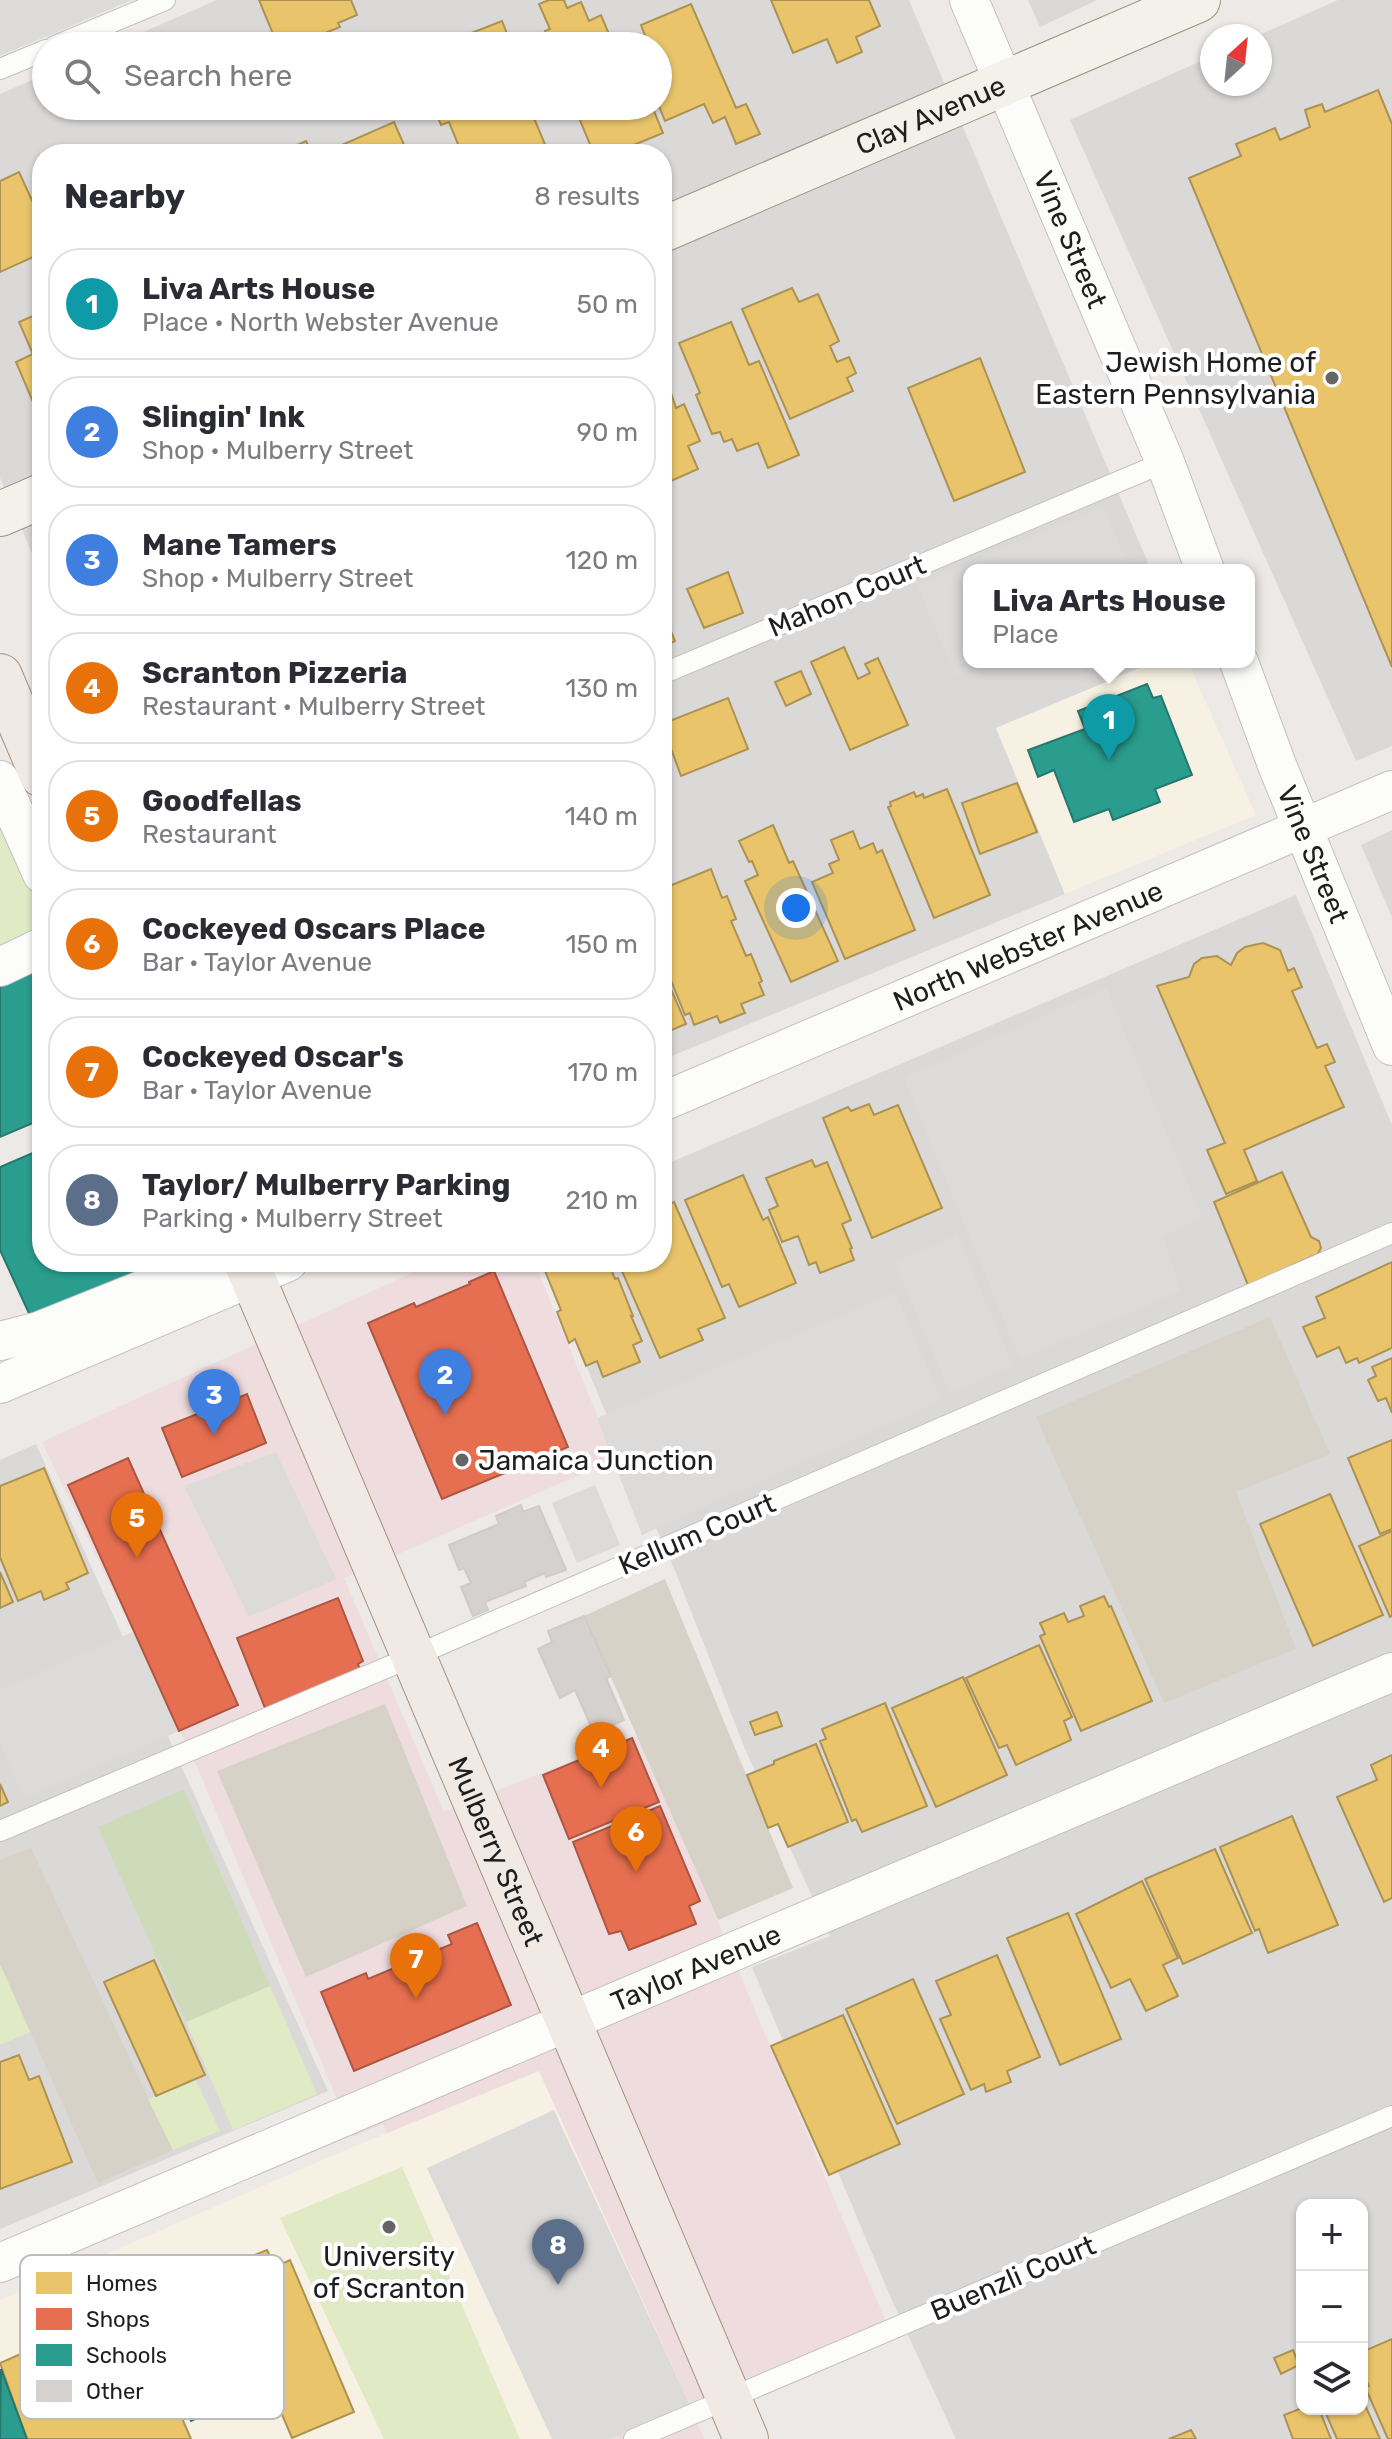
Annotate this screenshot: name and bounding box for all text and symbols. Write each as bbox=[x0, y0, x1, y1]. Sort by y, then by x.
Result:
north arrow bbox=[1200, 24, 1272, 96]
search box bbox=[32, 32, 672, 120]
icon: search bbox=[60, 54, 104, 98]
text: Search here bbox=[124, 58, 292, 94]
street label: Clay Avenue bbox=[851, 68, 1010, 161]
street label: Vine Street bbox=[1027, 166, 1114, 313]
text: Nearby bbox=[64, 176, 185, 217]
text: 8 results bbox=[534, 181, 640, 212]
text: Liva Arts House bbox=[142, 271, 375, 307]
text: 1 bbox=[86, 289, 98, 320]
text: 50 m bbox=[577, 289, 638, 320]
text: Place · North Webster Avenue bbox=[142, 307, 499, 338]
place label: Jewish Home of Eastern Pennsylvania bbox=[1035, 346, 1316, 411]
marker: Jewish Home of Eastern Pennsylvania bbox=[1323, 369, 1341, 387]
text: Slingin' Ink bbox=[142, 399, 305, 435]
text: 2 bbox=[84, 417, 100, 448]
text: 90 m bbox=[577, 417, 638, 448]
text: Shop · Mulberry Street bbox=[142, 435, 413, 466]
text: Mane Tamers bbox=[142, 527, 337, 563]
text: 3 bbox=[83, 545, 101, 576]
text: 120 m bbox=[566, 545, 638, 576]
street label: Mahon Court bbox=[763, 548, 931, 644]
text: Shop · Mulberry Street bbox=[142, 563, 413, 594]
popup bbox=[963, 564, 1255, 668]
text: Liva Arts House bbox=[992, 583, 1226, 619]
text: Place bbox=[992, 619, 1059, 650]
text: Scranton Pizzeria bbox=[142, 655, 407, 691]
text: 4 bbox=[83, 673, 101, 704]
text: 130 m bbox=[565, 673, 638, 704]
text: Restaurant · Mulberry Street bbox=[142, 691, 486, 722]
pin: 1 bbox=[1083, 694, 1135, 760]
street label: Vine Street bbox=[1271, 780, 1356, 928]
text: Goodfellas bbox=[142, 783, 302, 819]
text: 5 bbox=[84, 801, 100, 832]
text: 140 m bbox=[565, 801, 638, 832]
text: Restaurant bbox=[142, 819, 277, 850]
street label: North Webster Avenue bbox=[888, 873, 1168, 1018]
your location bbox=[776, 888, 816, 928]
text: Cockeyed Oscars Place bbox=[142, 911, 486, 947]
text: 6 bbox=[84, 929, 100, 960]
text: 150 m bbox=[565, 929, 638, 960]
text: Bar · Taylor Avenue bbox=[142, 947, 372, 978]
text: Cockeyed Oscar's bbox=[142, 1039, 404, 1075]
text: 7 bbox=[85, 1057, 99, 1088]
text: 170 m bbox=[568, 1057, 638, 1088]
text: Bar · Taylor Avenue bbox=[142, 1075, 372, 1106]
text: Taylor/ Mulberry Parking bbox=[142, 1167, 511, 1203]
text: 8 bbox=[83, 1185, 101, 1216]
text: 210 m bbox=[566, 1185, 638, 1216]
text: Parking · Mulberry Street bbox=[142, 1203, 443, 1234]
pin: 2 bbox=[419, 1349, 471, 1415]
pin: 3 bbox=[188, 1369, 240, 1435]
place label: Jamaica Junction bbox=[478, 1444, 714, 1477]
marker: Jamaica Junction bbox=[453, 1451, 471, 1469]
street label: Kellum Court bbox=[614, 1486, 780, 1582]
pin: 5 bbox=[111, 1492, 163, 1558]
pin: 4 bbox=[575, 1722, 627, 1788]
street label: Mulberry Street bbox=[442, 1752, 551, 1951]
pin: 6 bbox=[610, 1806, 662, 1872]
street label: Taylor Avenue bbox=[606, 1917, 786, 2018]
pin: 7 bbox=[390, 1933, 442, 1999]
map controls bbox=[1296, 2199, 1368, 2415]
button: + bbox=[1296, 2199, 1368, 2271]
marker: University of Scranton bbox=[380, 2218, 398, 2236]
pin: 8 bbox=[532, 2219, 584, 2285]
street label: Buenzli Court bbox=[926, 2228, 1101, 2328]
place label: University of Scranton bbox=[313, 2240, 465, 2305]
legend bbox=[20, 2255, 284, 2419]
text: Homes bbox=[86, 2270, 157, 2297]
button: − bbox=[1296, 2271, 1368, 2343]
text: Shops bbox=[86, 2306, 150, 2333]
text: Schools bbox=[86, 2342, 167, 2369]
button: layers bbox=[1296, 2343, 1368, 2415]
text: Other bbox=[86, 2378, 144, 2405]

